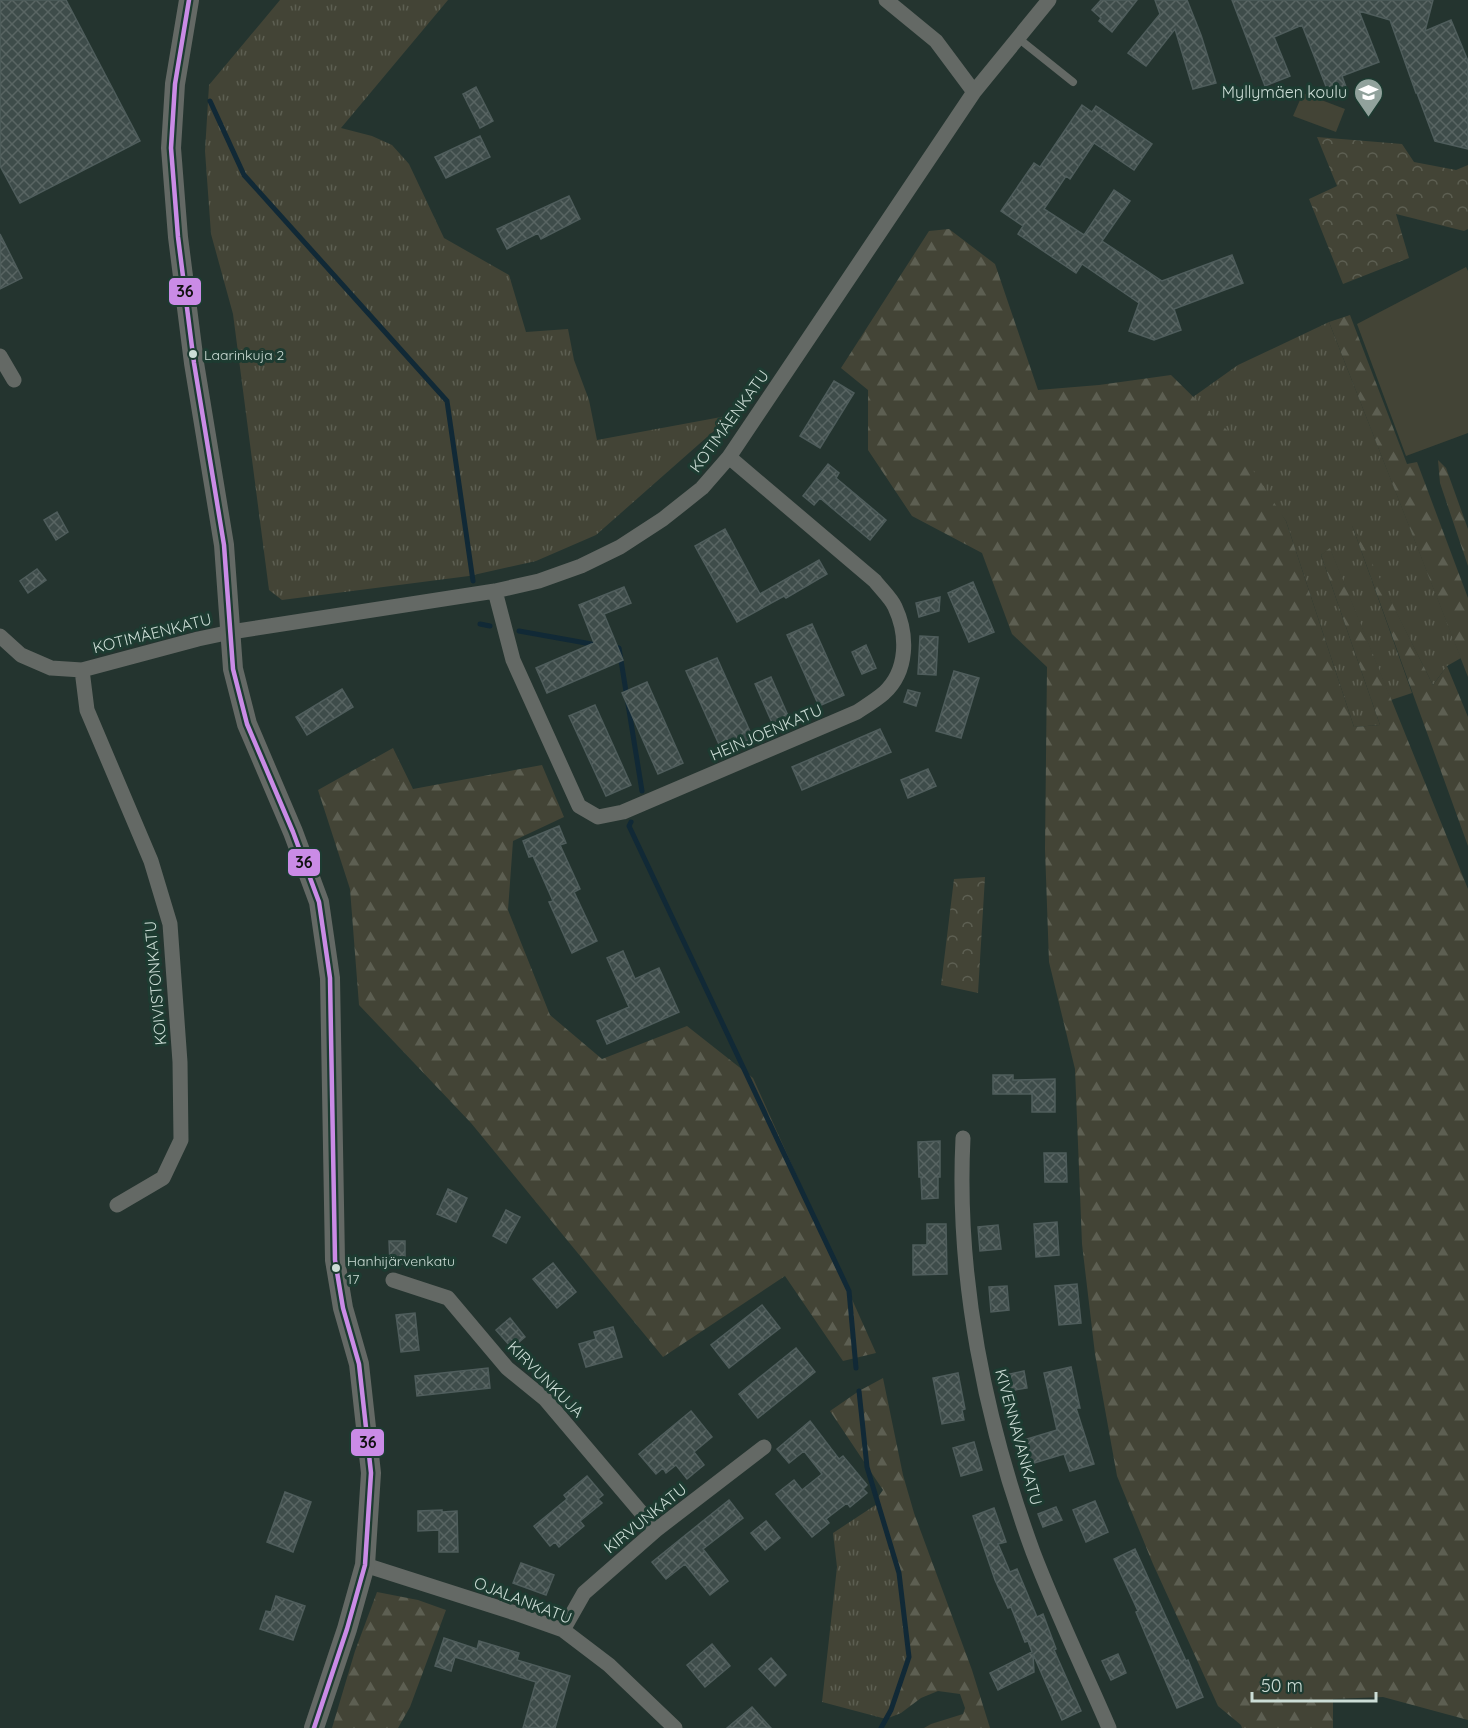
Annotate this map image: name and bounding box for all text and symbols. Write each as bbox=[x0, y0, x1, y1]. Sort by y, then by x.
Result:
school or university icon: Myllymäen koulu bbox=[1352, 76, 1384, 118]
place label: Myllymäen koulu bbox=[1222, 82, 1347, 102]
line badge: 36 bbox=[168, 277, 202, 306]
text: 36 bbox=[176, 281, 194, 301]
place label: Laarinkuja 2 bbox=[204, 346, 285, 364]
marker: Laarinkuja 2 bbox=[187, 348, 199, 360]
street label: KOTIMÄENKATU bbox=[685, 366, 773, 476]
street label: KOTIMÄENKATU bbox=[91, 609, 213, 657]
street label: HEINJOENKATU bbox=[707, 699, 825, 765]
line badge: 36 bbox=[287, 848, 321, 877]
text: 36 bbox=[295, 852, 313, 872]
street label: KOIVISTONKATU bbox=[140, 920, 170, 1046]
place label: Hanhijärvenkatu 17 bbox=[347, 1252, 455, 1288]
marker: Hanhijärvenkatu 17 bbox=[330, 1262, 342, 1274]
street label: KIRVUNKUJA bbox=[504, 1337, 588, 1421]
street label: KIVENNAVANKATU bbox=[991, 1367, 1047, 1507]
line badge: 36 bbox=[350, 1428, 385, 1457]
text: 36 bbox=[359, 1432, 377, 1452]
street label: KIRVUNKATU bbox=[600, 1479, 690, 1557]
street label: OJALANKATU bbox=[471, 1572, 575, 1628]
scale bar bbox=[1252, 1665, 1376, 1703]
text: 50 m bbox=[1261, 1674, 1303, 1697]

